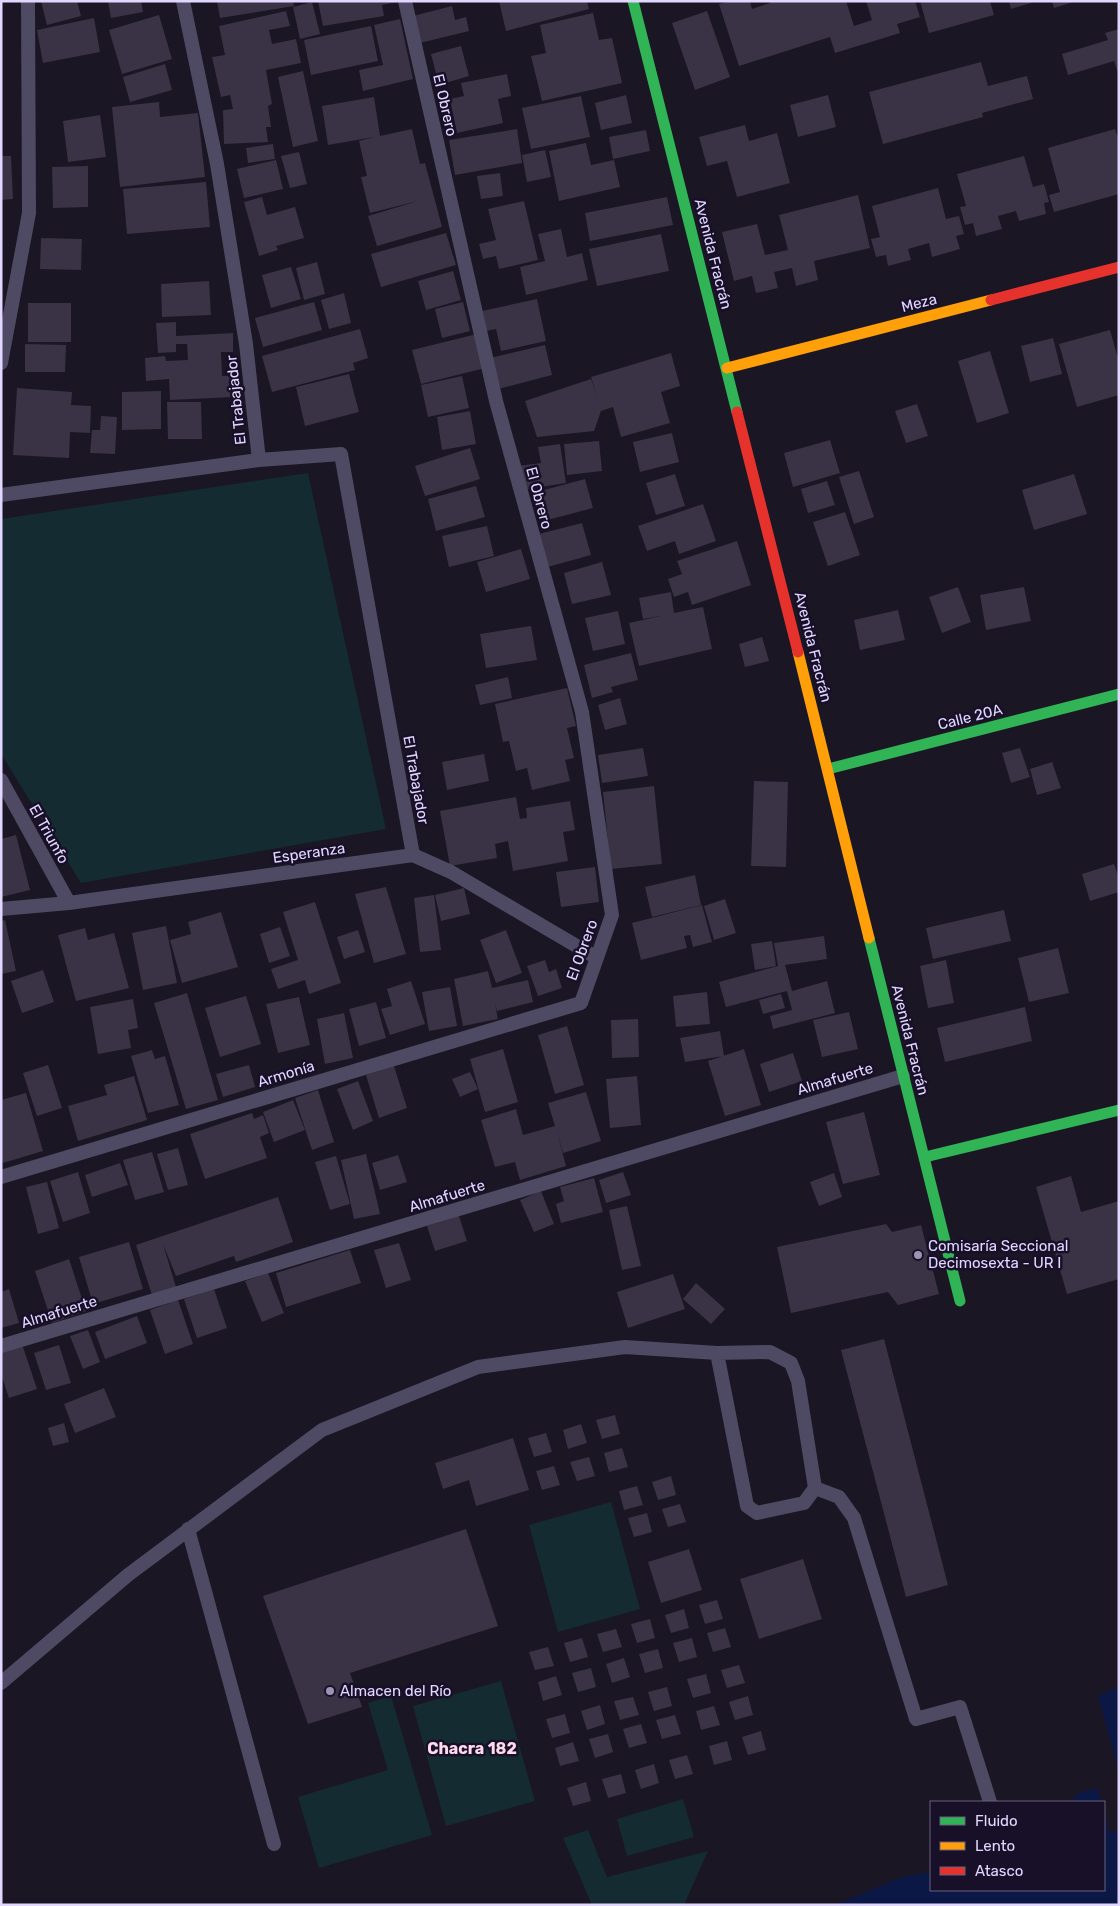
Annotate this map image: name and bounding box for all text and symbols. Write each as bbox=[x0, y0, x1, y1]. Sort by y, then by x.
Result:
street label: El Obrero bbox=[429, 72, 461, 138]
street label: Avenida Fracrán bbox=[691, 197, 735, 311]
street label: Meza bbox=[899, 290, 939, 316]
street label: El Trabajador bbox=[222, 354, 250, 446]
street label: El Obrero bbox=[522, 465, 556, 531]
street label: Avenida Fracrán bbox=[791, 590, 835, 704]
street label: Calle 20A bbox=[936, 700, 1004, 734]
street label: El Trabajador bbox=[399, 734, 433, 826]
street label: El Triunfo bbox=[25, 801, 73, 867]
street label: Esperanza bbox=[272, 839, 346, 867]
street label: El Obrero bbox=[563, 917, 601, 983]
street label: Avenida Fracrán bbox=[888, 983, 932, 1097]
street label: Armonía bbox=[255, 1057, 317, 1091]
street label: Almafuerte bbox=[795, 1059, 875, 1099]
street label: Almafuerte bbox=[407, 1176, 487, 1216]
place label: Comisaría Seccional Decimosexta - UR I bbox=[928, 1237, 1068, 1272]
marker: Comisaría Seccional Decimosexta - UR I bbox=[912, 1249, 924, 1261]
street label: Almafuerte bbox=[19, 1292, 99, 1332]
place label: Almacen del Río bbox=[340, 1682, 451, 1700]
marker: Almacen del Río bbox=[324, 1685, 336, 1697]
district label: Chacra 182 bbox=[427, 1739, 517, 1758]
legend bbox=[930, 1801, 1105, 1891]
text: Fluido bbox=[975, 1812, 1018, 1830]
text: Lento bbox=[975, 1837, 1015, 1855]
text: Atasco bbox=[975, 1862, 1023, 1880]

